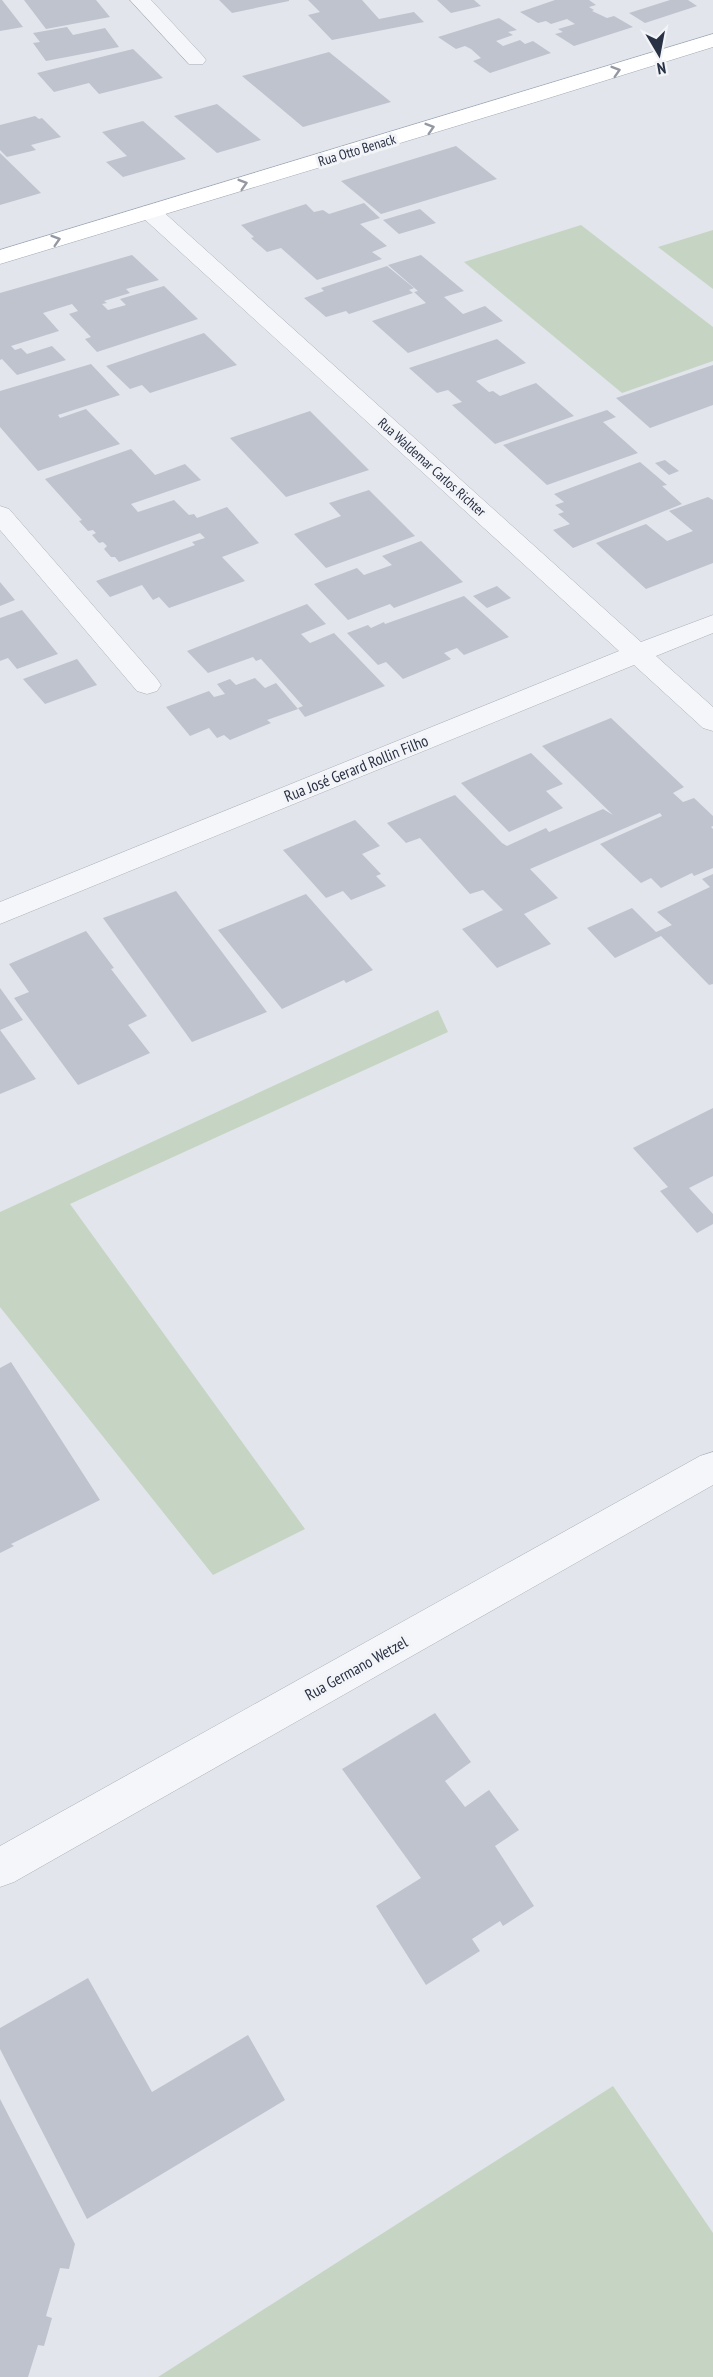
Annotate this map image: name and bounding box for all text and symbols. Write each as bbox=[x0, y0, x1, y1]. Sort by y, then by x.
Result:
north arrow bbox=[629, 24, 689, 84]
text: N bbox=[656, 58, 668, 79]
one-way arrow bbox=[610, 66, 621, 78]
one-way arrow bbox=[424, 123, 435, 135]
street label: Rua Otto Benack bbox=[316, 130, 399, 170]
one-way arrow bbox=[237, 179, 248, 191]
one-way arrow bbox=[50, 235, 61, 247]
street label: Rua Waldemar Carlos Richter bbox=[374, 414, 490, 520]
street label: Rua José Gerard Rollin Filho bbox=[281, 730, 431, 806]
street label: Rua Germano Wetzel bbox=[301, 1631, 411, 1704]

